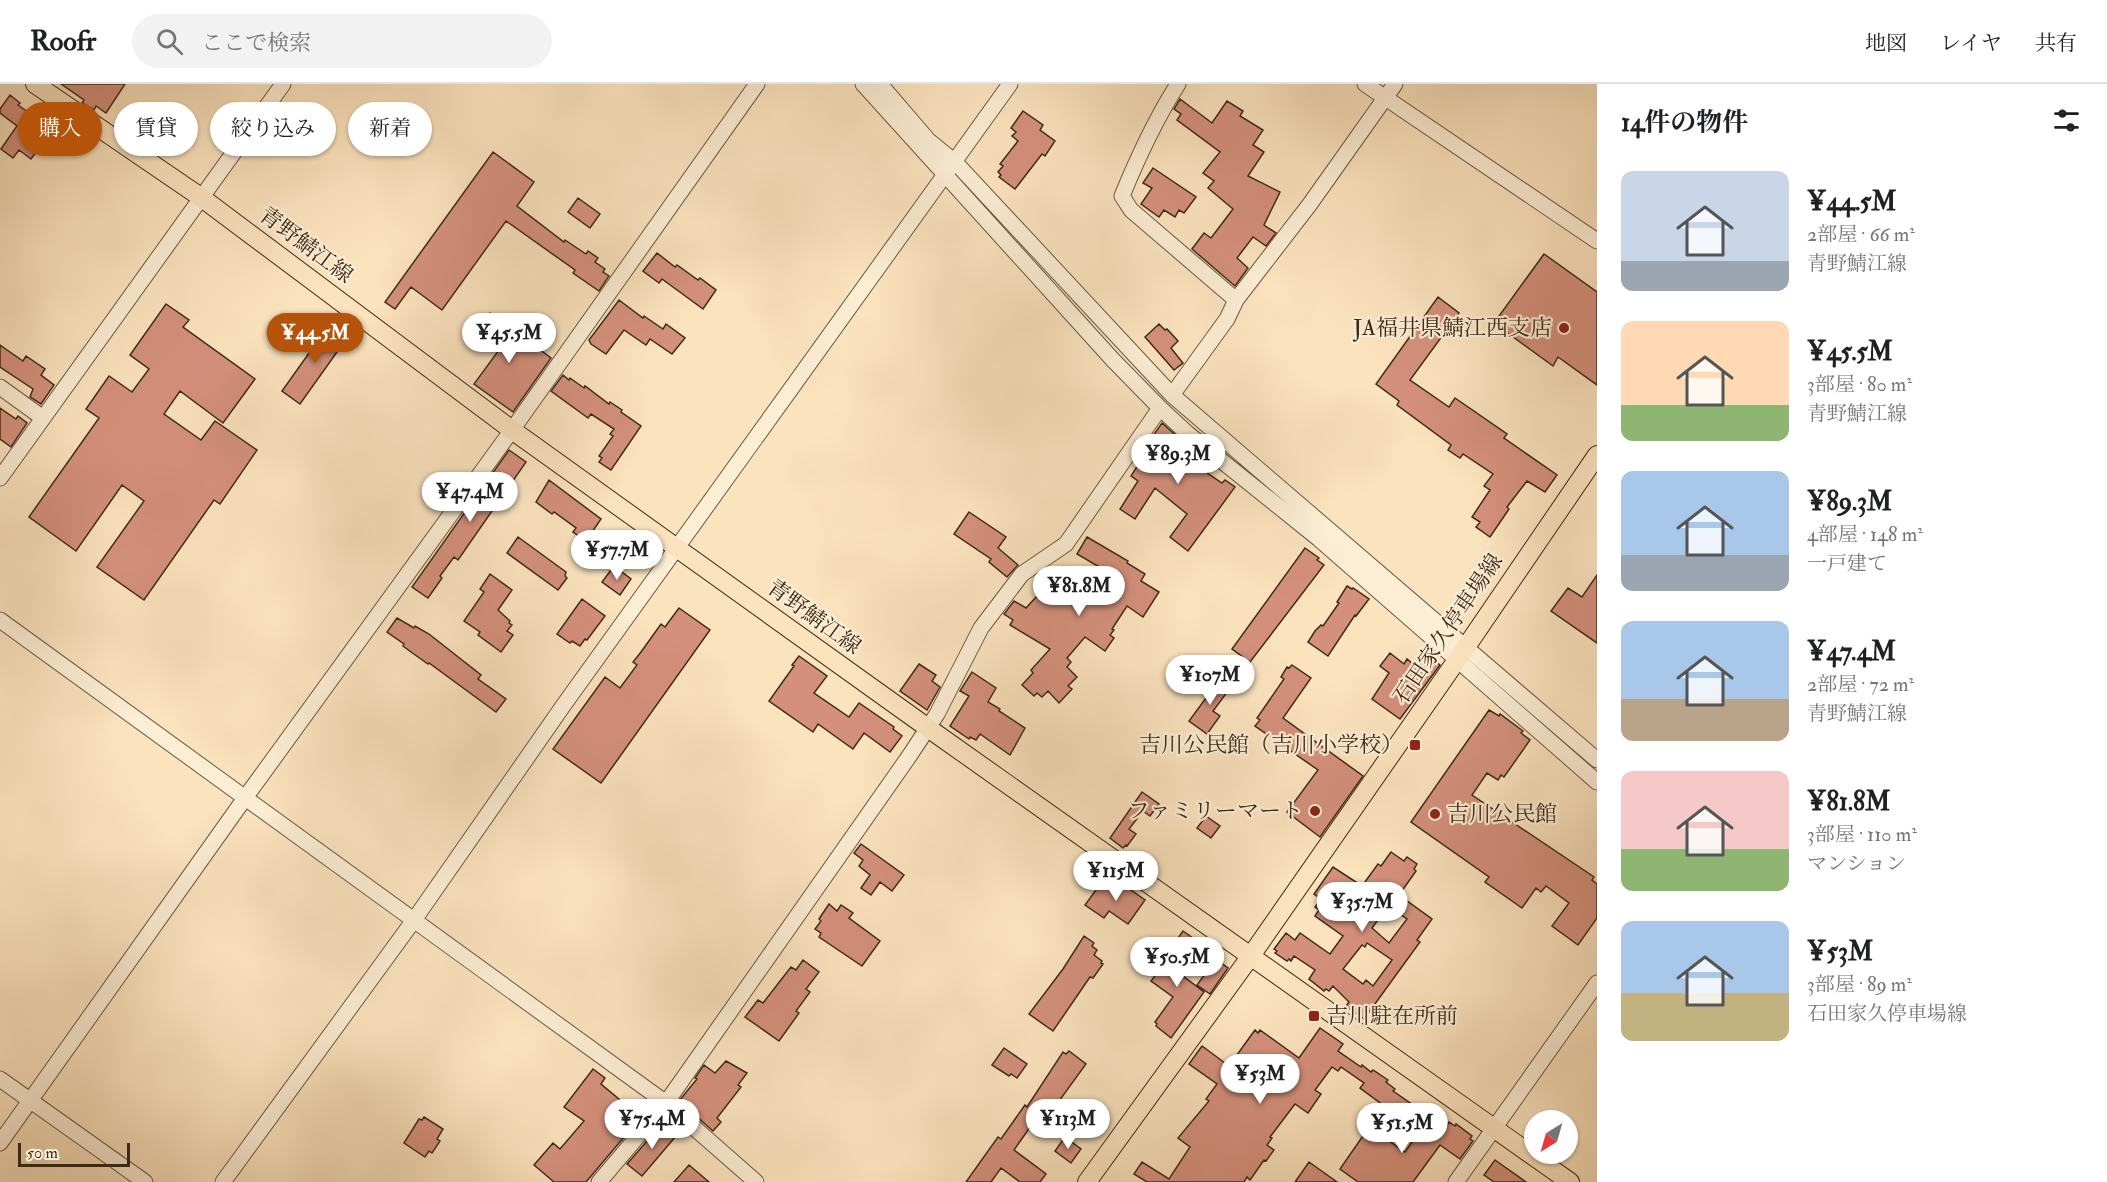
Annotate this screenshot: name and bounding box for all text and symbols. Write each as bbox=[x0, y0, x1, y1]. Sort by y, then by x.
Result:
search box bbox=[132, 14, 552, 68]
text: Roofr bbox=[30, 24, 96, 59]
icon: search bbox=[153, 25, 186, 58]
text: ここで検索 bbox=[201, 29, 311, 57]
text: 地図 bbox=[1865, 30, 1907, 57]
text: レイヤ bbox=[1940, 30, 2002, 57]
text: 共有 bbox=[2035, 30, 2077, 57]
chip: 購入 bbox=[18, 102, 102, 156]
chip: 賃貸 bbox=[114, 102, 198, 156]
chip: 絞り込み bbox=[210, 102, 336, 156]
chip: 新着 bbox=[348, 102, 432, 156]
icon: filters bbox=[2050, 104, 2083, 137]
text: 14件の物件 bbox=[1621, 107, 1748, 139]
text: ¥44.5M bbox=[1807, 186, 1896, 218]
icon: home bbox=[1669, 195, 1741, 267]
street label: 青野鯖江線 bbox=[254, 201, 358, 289]
text: 2部屋 · 66 m² bbox=[1807, 222, 1915, 247]
text: 青野鯖江線 bbox=[1807, 251, 1907, 276]
pin: ¥44.5M bbox=[266, 313, 364, 364]
pin: ¥45.5M bbox=[460, 313, 558, 364]
place label: JA福井県鯖江西支店 bbox=[1352, 314, 1552, 342]
text: ¥44.5M bbox=[281, 320, 349, 345]
text: ¥45.5M bbox=[476, 320, 542, 345]
marker: JA福井県鯖江西支店 bbox=[1557, 321, 1571, 335]
text: ¥45.5M bbox=[1807, 336, 1893, 368]
icon: home bbox=[1669, 345, 1741, 417]
text: 3部屋 · 80 m² bbox=[1807, 372, 1912, 397]
text: 青野鯖江線 bbox=[1807, 401, 1907, 426]
pin: ¥89.3M bbox=[1129, 434, 1227, 485]
text: ¥89.3M bbox=[1145, 441, 1211, 466]
pin: ¥47.4M bbox=[421, 472, 519, 523]
text: ¥47.4M bbox=[436, 479, 504, 504]
text: ¥89.3M bbox=[1807, 486, 1892, 518]
icon: home bbox=[1669, 495, 1741, 567]
text: 4部屋 · 148 m² bbox=[1807, 522, 1923, 547]
pin: ¥57.7M bbox=[568, 530, 666, 581]
text: ¥57.7M bbox=[585, 537, 649, 562]
street label: 石田家久停車場線 bbox=[1387, 548, 1509, 710]
text: 一戸建て bbox=[1807, 551, 1887, 576]
pin: ¥81.8M bbox=[1030, 566, 1128, 617]
street label: 青野鯖江線 bbox=[761, 573, 867, 661]
text: ¥81.8M bbox=[1047, 573, 1111, 598]
text: ¥47.4M bbox=[1807, 636, 1896, 668]
icon: home bbox=[1669, 645, 1741, 717]
pin: ¥107M bbox=[1168, 655, 1252, 706]
text: ¥107M bbox=[1180, 662, 1240, 687]
text: 2部屋 · 72 m² bbox=[1807, 672, 1914, 697]
text: 青野鯖江線 bbox=[1807, 701, 1907, 726]
place label: 吉川公民館（吉川小学校） bbox=[1139, 731, 1403, 759]
marker: 吉川公民館（吉川小学校） bbox=[1408, 738, 1422, 752]
text: ¥81.8M bbox=[1807, 786, 1890, 818]
icon: home bbox=[1669, 795, 1741, 867]
place label: ファミリーマート bbox=[1127, 797, 1303, 825]
place label: 吉川公民館 bbox=[1447, 800, 1557, 828]
marker: ファミリーマート bbox=[1308, 804, 1322, 818]
marker: 吉川公民館 bbox=[1428, 807, 1442, 821]
text: 3部屋 · 110 m² bbox=[1807, 822, 1917, 847]
pin: ¥115M bbox=[1074, 851, 1158, 902]
text: マンション bbox=[1807, 851, 1906, 876]
text: ¥115M bbox=[1087, 858, 1145, 883]
pin: ¥35.7M bbox=[1313, 882, 1411, 933]
text: ¥35.7M bbox=[1331, 889, 1393, 914]
text: ¥53M bbox=[1807, 936, 1873, 968]
pin: ¥50.5M bbox=[1128, 937, 1226, 988]
text: ¥50.5M bbox=[1144, 944, 1210, 969]
icon: home bbox=[1669, 945, 1741, 1017]
text: 3部屋 · 89 m² bbox=[1807, 972, 1912, 997]
text: 石田家久停車場線 bbox=[1807, 1001, 1967, 1026]
place label: 吉川駐在所前 bbox=[1326, 1002, 1458, 1030]
marker: 吉川駐在所前 bbox=[1307, 1009, 1321, 1023]
pin: ¥53M bbox=[1224, 1054, 1296, 1105]
text: ¥53M bbox=[1235, 1061, 1285, 1086]
pin: ¥75.4M bbox=[603, 1099, 701, 1150]
pin: ¥113M bbox=[1026, 1099, 1110, 1150]
pin: ¥51.5M bbox=[1353, 1103, 1451, 1154]
text: ¥75.4M bbox=[619, 1106, 685, 1131]
text: ¥113M bbox=[1040, 1106, 1096, 1131]
text: ¥51.5M bbox=[1371, 1110, 1433, 1135]
north arrow bbox=[1524, 1110, 1578, 1164]
map controls bbox=[1524, 1110, 1578, 1164]
scale bar bbox=[18, 1140, 130, 1168]
text: 50 m bbox=[27, 1143, 58, 1163]

